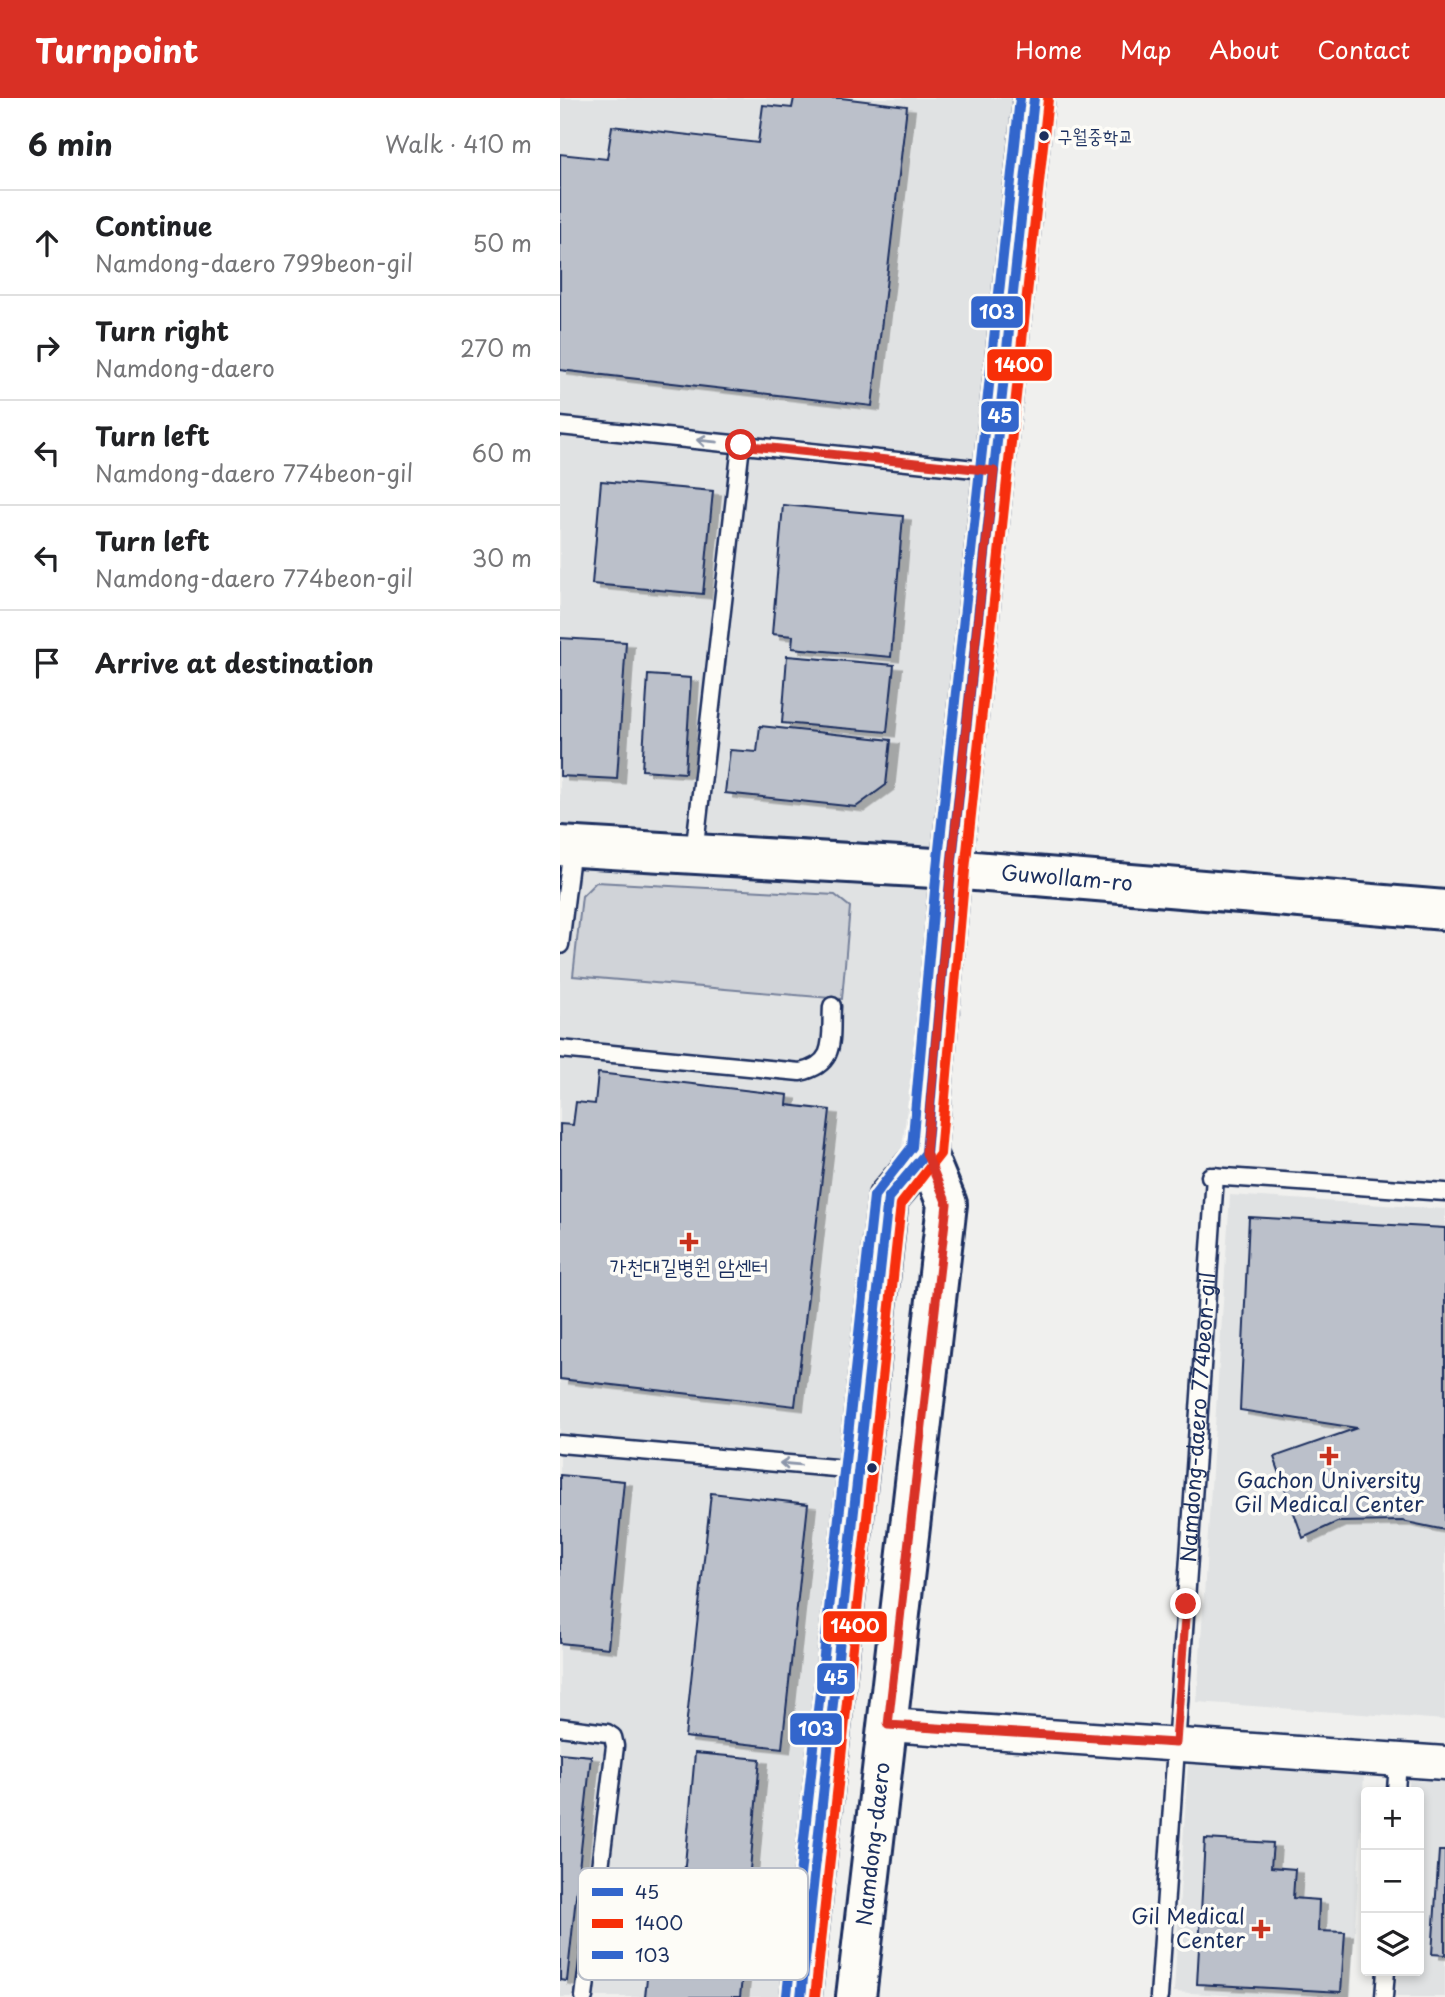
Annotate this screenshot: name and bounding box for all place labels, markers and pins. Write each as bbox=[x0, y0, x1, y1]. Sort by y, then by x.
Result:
place label: 구월중학교 bbox=[1057, 121, 1133, 149]
marker: 구월중학교 bbox=[1037, 129, 1051, 143]
marker: 가천대길병원 암센터 bbox=[679, 1232, 699, 1252]
place label: 가천대길병원 암센터 bbox=[610, 1249, 768, 1281]
marker: Gachon University Gil Medical Center bbox=[1319, 1446, 1339, 1466]
unlabelled marker bbox=[865, 1461, 879, 1475]
place label: Gachon University Gil Medical Center bbox=[1234, 1463, 1424, 1519]
place label: Gil Medical Center bbox=[1131, 1899, 1245, 1955]
marker: Gil Medical Center bbox=[1251, 1919, 1271, 1939]

